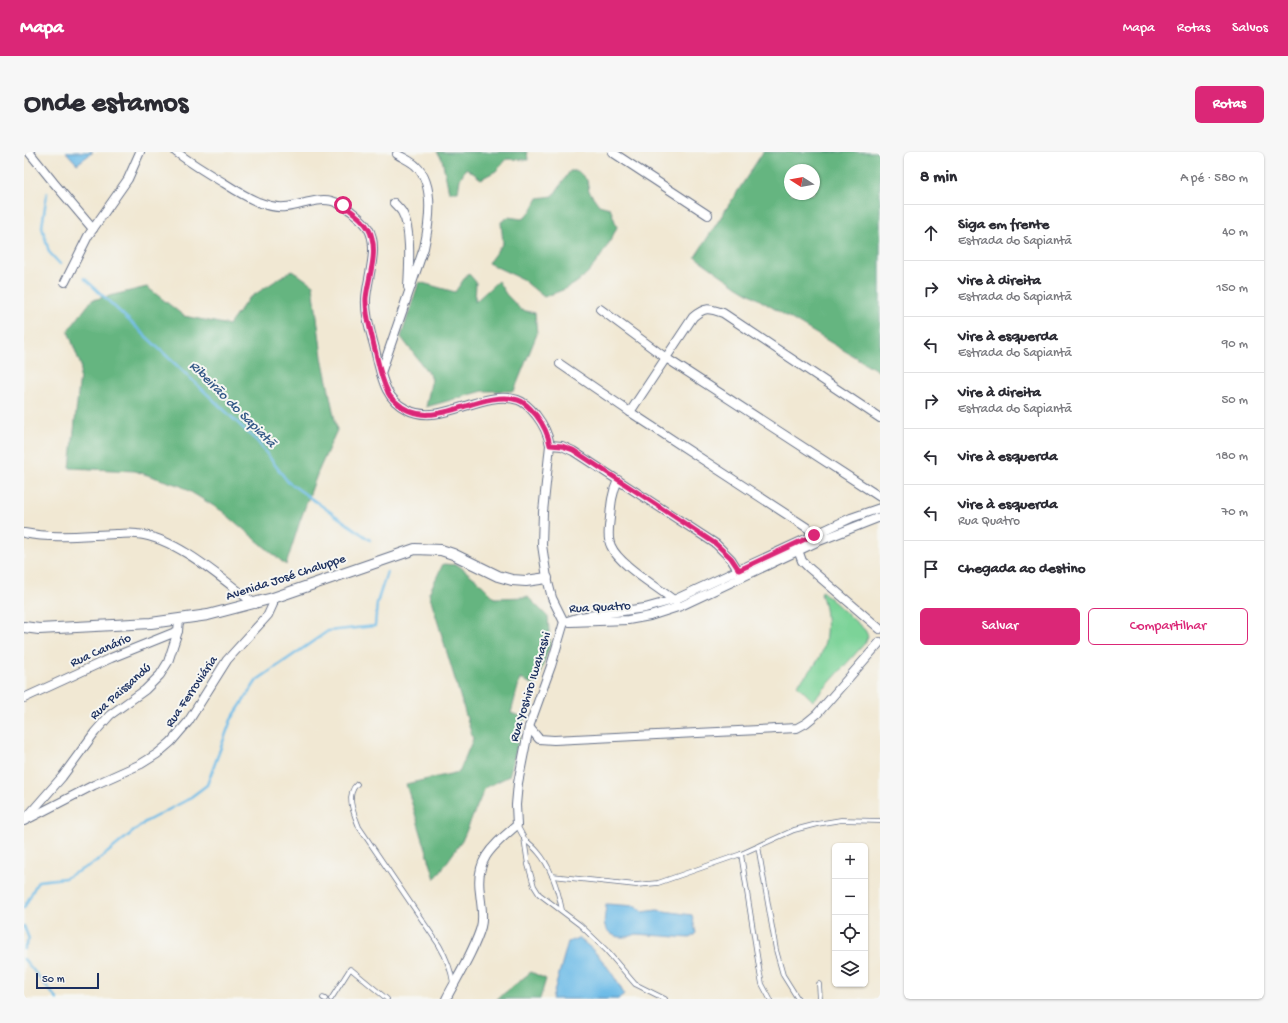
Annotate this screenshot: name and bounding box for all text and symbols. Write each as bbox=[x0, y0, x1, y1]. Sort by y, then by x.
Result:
text: Mapa bbox=[20, 17, 64, 40]
text: Mapa bbox=[1123, 20, 1155, 37]
text: Rotas bbox=[1177, 20, 1210, 37]
text: Salvos bbox=[1232, 20, 1268, 37]
button: Rotas bbox=[1195, 86, 1264, 123]
text: Onde estamos bbox=[24, 88, 188, 121]
north arrow bbox=[784, 164, 820, 200]
text: 8 min bbox=[920, 168, 957, 188]
text: A pé · 580 m bbox=[1180, 171, 1248, 186]
route start bbox=[334, 196, 352, 214]
text: Siga em frente bbox=[958, 216, 1049, 234]
icon: ahead bbox=[920, 222, 942, 244]
text: 40 m bbox=[1222, 225, 1248, 240]
text: Estrada do Sapiantã bbox=[958, 234, 1072, 249]
text: Vire à direita bbox=[958, 272, 1041, 290]
icon: right bbox=[920, 278, 942, 300]
text: 150 m bbox=[1216, 281, 1248, 296]
text: Estrada do Sapiantã bbox=[958, 290, 1072, 305]
text: Vire à esquerda bbox=[958, 328, 1058, 346]
icon: left bbox=[920, 334, 942, 356]
text: 90 m bbox=[1222, 337, 1248, 352]
text: Estrada do Sapiantã bbox=[958, 346, 1072, 361]
water label: Ribeirão do Sapiatã bbox=[185, 358, 280, 453]
text: Vire à direita bbox=[958, 384, 1041, 402]
icon: right bbox=[920, 390, 942, 412]
text: 50 m bbox=[1221, 393, 1248, 408]
text: Estrada do Sapiantã bbox=[958, 402, 1072, 417]
icon: left bbox=[920, 446, 942, 468]
text: Vire à esquerda bbox=[958, 448, 1058, 466]
text: 180 m bbox=[1216, 449, 1248, 464]
text: Vire à esquerda bbox=[958, 496, 1058, 514]
icon: left bbox=[920, 502, 942, 524]
text: 70 m bbox=[1222, 505, 1248, 520]
text: Rua Quatro bbox=[958, 514, 1020, 529]
route end bbox=[805, 526, 823, 544]
street label: Avenida José Chaluppe bbox=[224, 551, 348, 604]
icon: arrive bbox=[920, 558, 942, 580]
text: Chegada ao destino bbox=[958, 560, 1085, 578]
street label: Rua Quatro bbox=[569, 599, 632, 617]
button: Salvar bbox=[920, 608, 1080, 645]
button: Compartilhar bbox=[1088, 608, 1248, 645]
street label: Rua Yoshiro Iwahashi bbox=[507, 630, 555, 744]
street label: Rua Canário bbox=[68, 631, 134, 671]
street label: Rua Ferroviária bbox=[163, 653, 222, 731]
street label: Rua Paissandú bbox=[87, 661, 155, 723]
map controls bbox=[832, 843, 868, 987]
button: + bbox=[832, 843, 868, 879]
button: − bbox=[832, 879, 868, 915]
button: locate bbox=[832, 915, 868, 951]
button: layers bbox=[832, 951, 868, 987]
scale bar bbox=[36, 971, 99, 990]
text: 50 m bbox=[42, 974, 64, 986]

